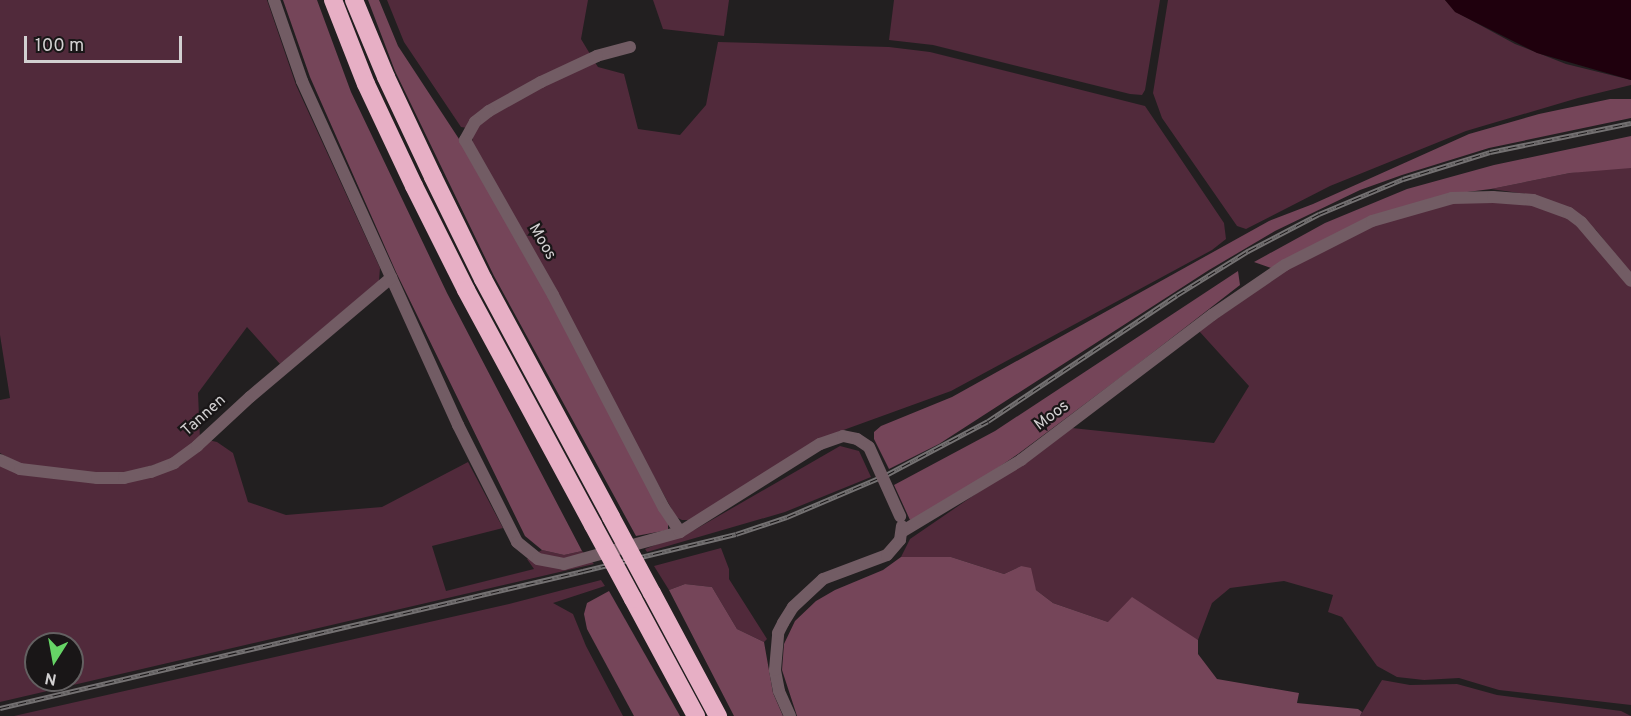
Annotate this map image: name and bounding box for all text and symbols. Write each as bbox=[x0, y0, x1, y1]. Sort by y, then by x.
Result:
scale bar bbox=[27, 24, 184, 62]
text: 100 m bbox=[35, 35, 84, 58]
street label: Moos bbox=[524, 221, 560, 263]
street label: Tannen bbox=[178, 391, 230, 441]
street label: Moos bbox=[1031, 397, 1073, 435]
north arrow bbox=[24, 632, 84, 692]
text: N bbox=[43, 667, 58, 689]

